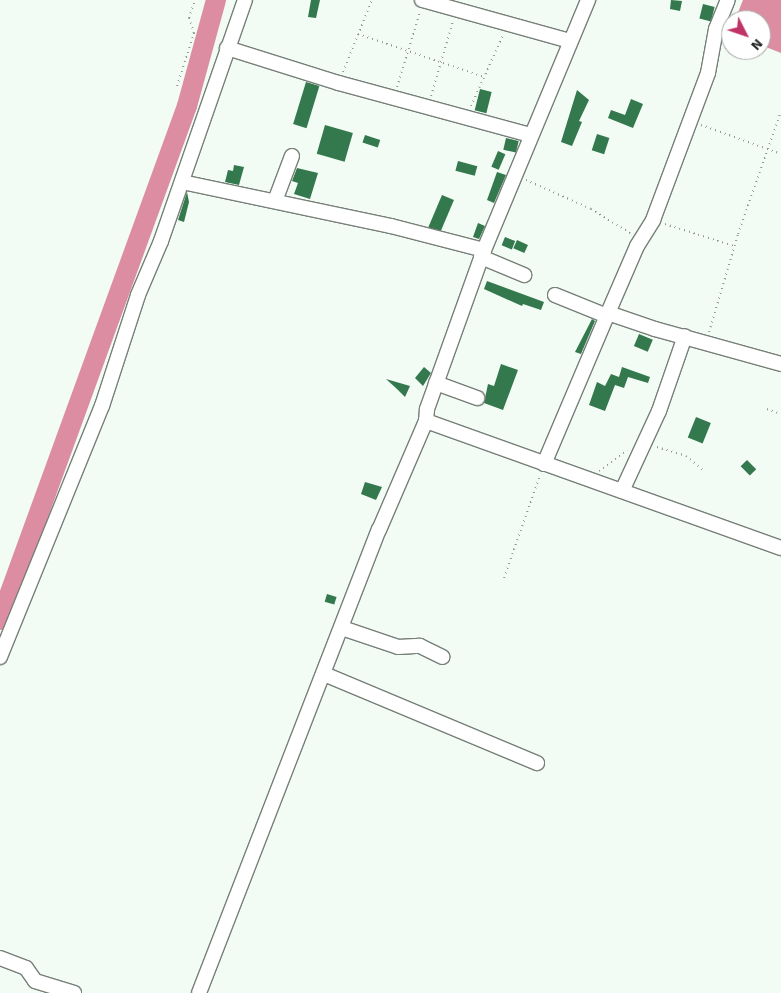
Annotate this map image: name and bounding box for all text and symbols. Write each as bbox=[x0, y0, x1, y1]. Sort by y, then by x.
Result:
north arrow bbox=[721, 10, 771, 60]
text: N bbox=[747, 35, 767, 54]

